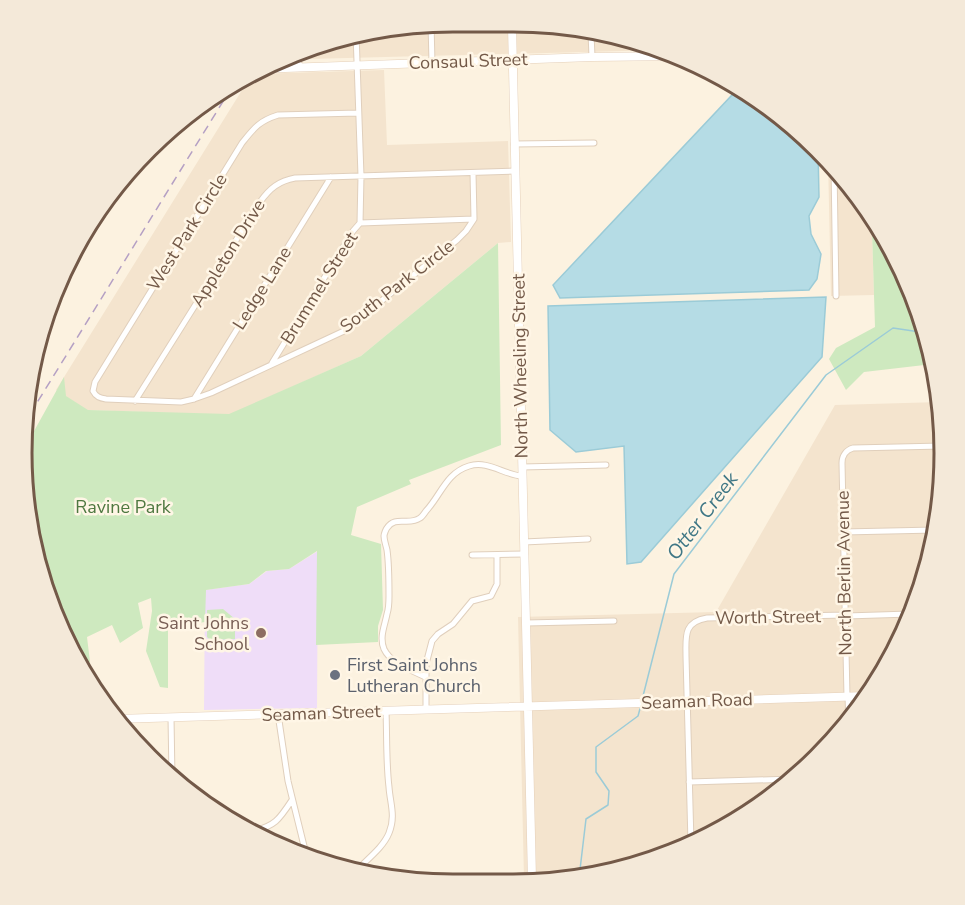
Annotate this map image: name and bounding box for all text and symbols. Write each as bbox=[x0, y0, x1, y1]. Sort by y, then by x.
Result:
street label: Consaul Street bbox=[408, 47, 529, 75]
street label: West Park Circle bbox=[141, 169, 233, 295]
street label: Appleton Drive bbox=[185, 195, 271, 311]
street label: Brummel Street bbox=[275, 227, 364, 349]
street label: South Park Circle bbox=[335, 234, 459, 338]
street label: Ledge Lane bbox=[227, 242, 297, 334]
street label: North Wheeling Street bbox=[506, 273, 534, 459]
water label: Otter Creek bbox=[660, 466, 745, 566]
street label: North Berlin Avenue bbox=[831, 490, 857, 656]
park label: Ravine Park bbox=[75, 495, 172, 519]
street label: Worth Street bbox=[715, 604, 822, 630]
place label: Saint Johns School bbox=[158, 611, 250, 656]
marker: Saint Johns School bbox=[254, 626, 268, 640]
place label: First Saint Johns Lutheran Church bbox=[347, 653, 481, 698]
marker: First Saint Johns Lutheran Church bbox=[328, 668, 342, 682]
street label: Seaman Road bbox=[641, 687, 753, 715]
street label: Seaman Street bbox=[261, 699, 382, 727]

